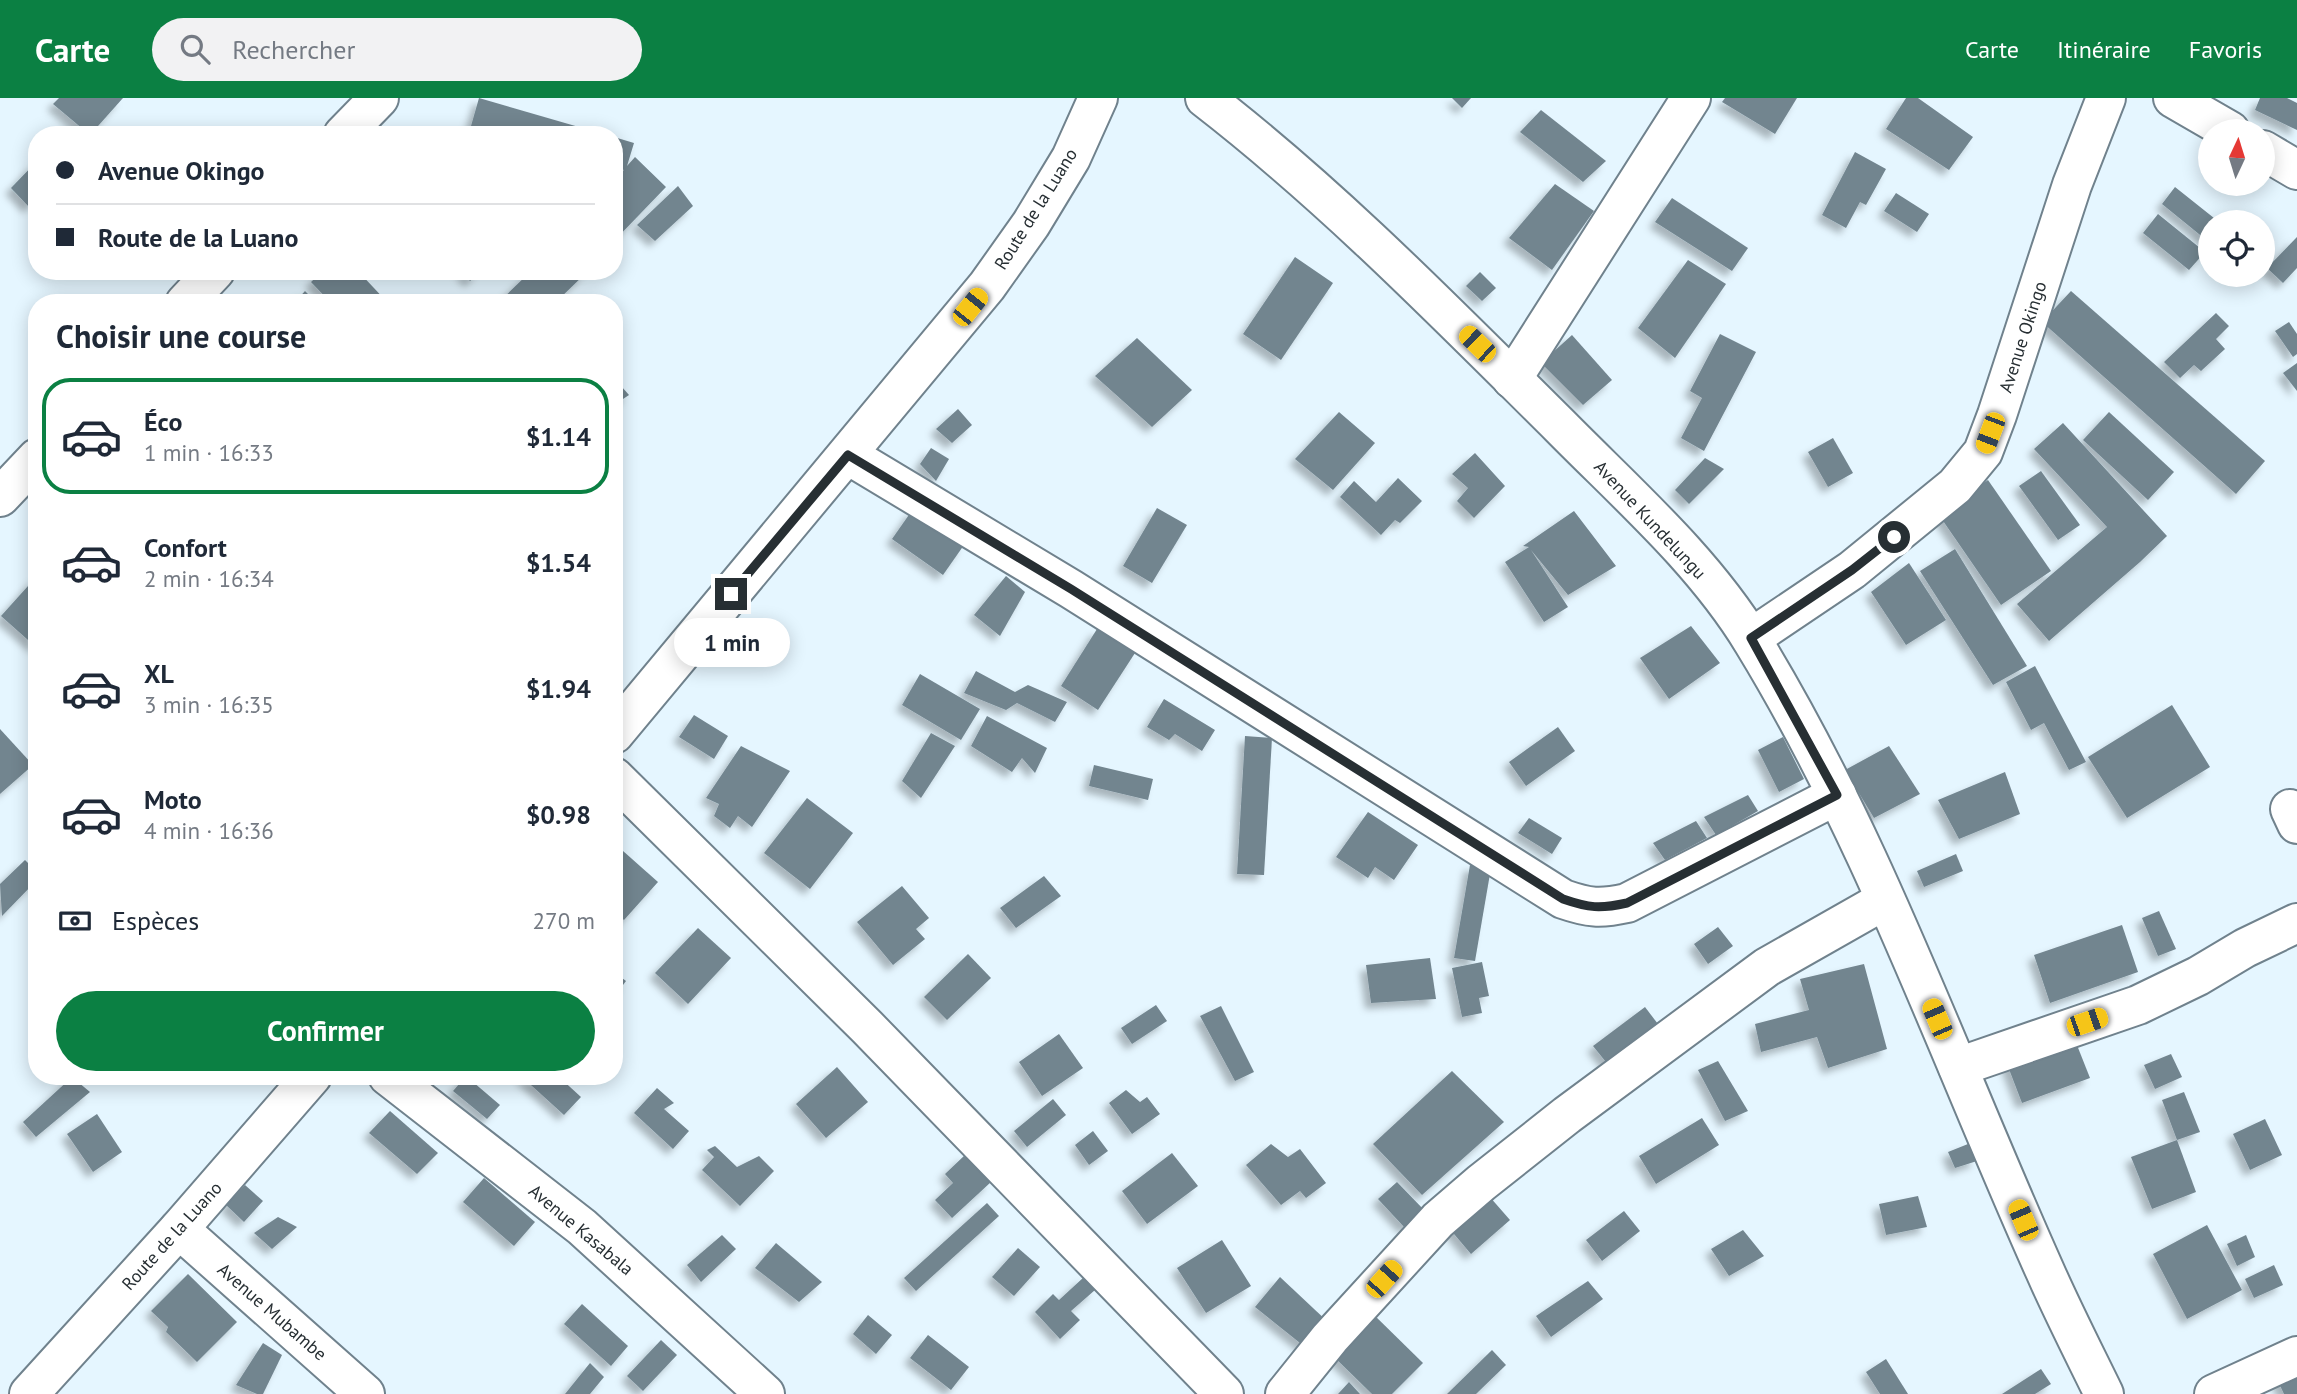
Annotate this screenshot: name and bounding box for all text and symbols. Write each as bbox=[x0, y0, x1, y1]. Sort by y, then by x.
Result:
search box bbox=[152, 18, 642, 81]
text: Carte bbox=[35, 28, 110, 71]
icon: search bbox=[176, 30, 214, 68]
text: Rechercher bbox=[232, 33, 355, 66]
text: Carte bbox=[1965, 34, 2019, 65]
text: Itinéraire bbox=[2057, 34, 2151, 65]
text: Favoris bbox=[2189, 34, 2262, 65]
north arrow bbox=[2198, 119, 2275, 196]
map controls bbox=[2198, 119, 2275, 287]
street label: Route de la Luano bbox=[989, 144, 1082, 274]
text: Avenue Okingo bbox=[98, 154, 265, 187]
button: locate bbox=[2198, 210, 2275, 287]
text: Route de la Luano bbox=[98, 221, 298, 254]
street label: Avenue Okingo bbox=[1994, 278, 2051, 396]
car bbox=[949, 284, 992, 330]
text: Choisir une course bbox=[56, 315, 306, 357]
car bbox=[1455, 322, 1500, 366]
icon: car bbox=[60, 405, 123, 468]
text: Éco bbox=[144, 405, 182, 438]
car bbox=[1973, 410, 2008, 456]
text: $1.14 bbox=[526, 420, 591, 453]
text: 1 min · 16:33 bbox=[144, 438, 274, 467]
street label: Avenue Kundelungu bbox=[1589, 455, 1711, 584]
route start bbox=[1878, 521, 1910, 553]
icon: car bbox=[60, 531, 123, 594]
text: Confort bbox=[144, 531, 227, 564]
text: $1.54 bbox=[526, 546, 591, 579]
text: 2 min · 16:34 bbox=[144, 564, 274, 593]
route end bbox=[715, 578, 747, 610]
callout: 1 min bbox=[673, 618, 789, 668]
text: 1 min bbox=[704, 628, 760, 657]
icon: car bbox=[60, 657, 123, 720]
text: XL bbox=[144, 657, 174, 690]
text: $1.94 bbox=[526, 672, 591, 705]
text: 3 min · 16:35 bbox=[144, 690, 274, 719]
icon: car bbox=[60, 783, 123, 846]
text: Moto bbox=[144, 783, 202, 816]
text: $0.98 bbox=[526, 798, 591, 831]
text: 4 min · 16:36 bbox=[144, 816, 274, 845]
icon: cash bbox=[56, 902, 94, 940]
text: Espèces bbox=[112, 904, 199, 937]
text: 270 m bbox=[533, 906, 595, 935]
button: Confirmer bbox=[56, 991, 595, 1071]
car bbox=[1920, 996, 1955, 1042]
car bbox=[2064, 1005, 2111, 1039]
street label: Route de la Luano bbox=[117, 1176, 227, 1295]
street label: Avenue Kasabala bbox=[524, 1179, 638, 1280]
car bbox=[2006, 1197, 2041, 1243]
car bbox=[1363, 1256, 1406, 1302]
street label: Avenue Mubambe bbox=[213, 1258, 332, 1365]

